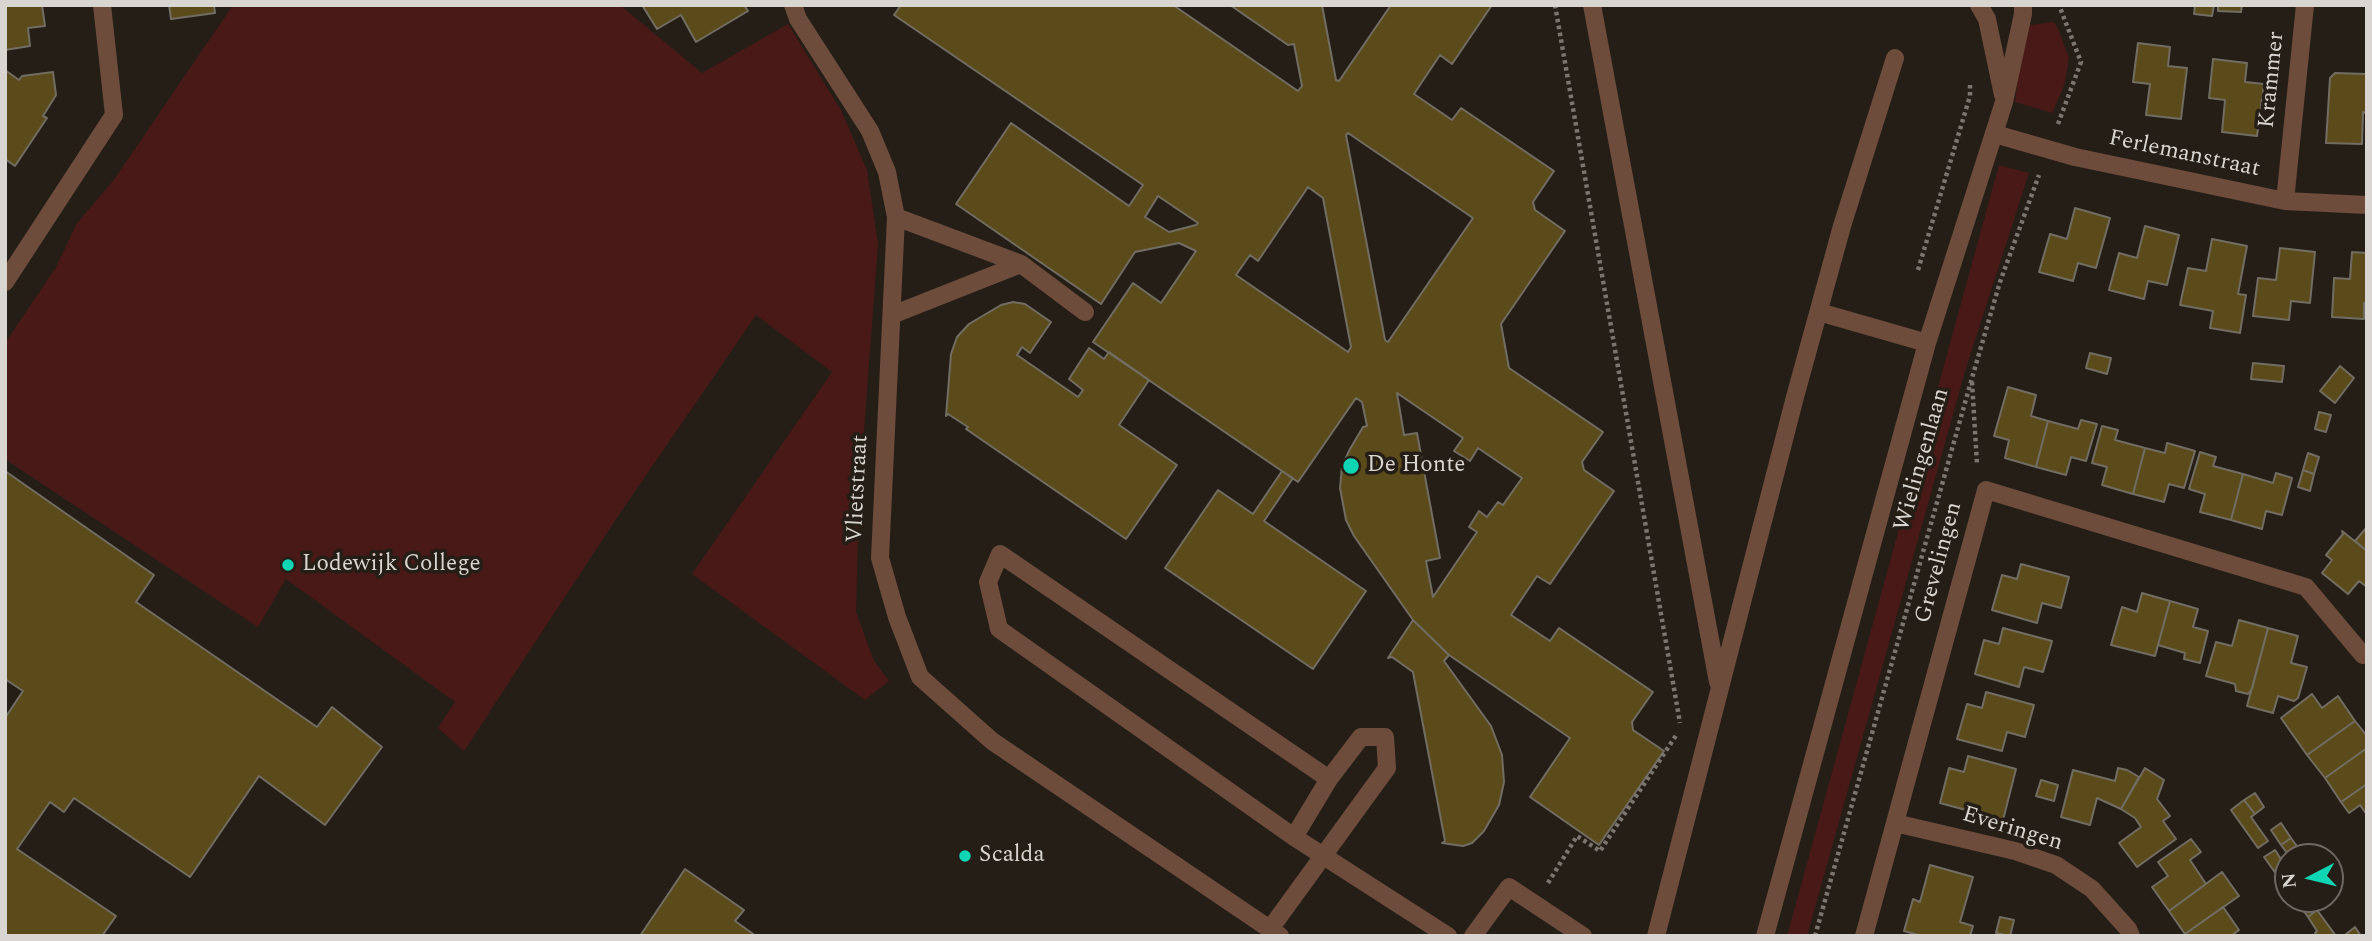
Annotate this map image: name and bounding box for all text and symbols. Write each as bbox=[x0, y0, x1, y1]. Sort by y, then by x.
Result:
street label: Krammer bbox=[2254, 30, 2292, 130]
street label: Ferlemanstraat bbox=[2106, 125, 2262, 185]
street label: Wielingenlaan bbox=[1889, 385, 1957, 535]
street label: Vlietstraat bbox=[842, 434, 876, 544]
place label: De Honte bbox=[1367, 452, 1465, 480]
marker: De Honte bbox=[1341, 456, 1361, 476]
street label: Grevelingen bbox=[1911, 499, 1969, 627]
place label: Lodewijk College bbox=[302, 551, 481, 579]
marker: Lodewijk College bbox=[280, 557, 296, 573]
street label: Everingen bbox=[1958, 802, 2066, 858]
place label: Scalda bbox=[979, 842, 1045, 870]
north arrow bbox=[2274, 843, 2344, 913]
marker: Scalda bbox=[957, 848, 973, 864]
text: N bbox=[2274, 871, 2305, 890]

